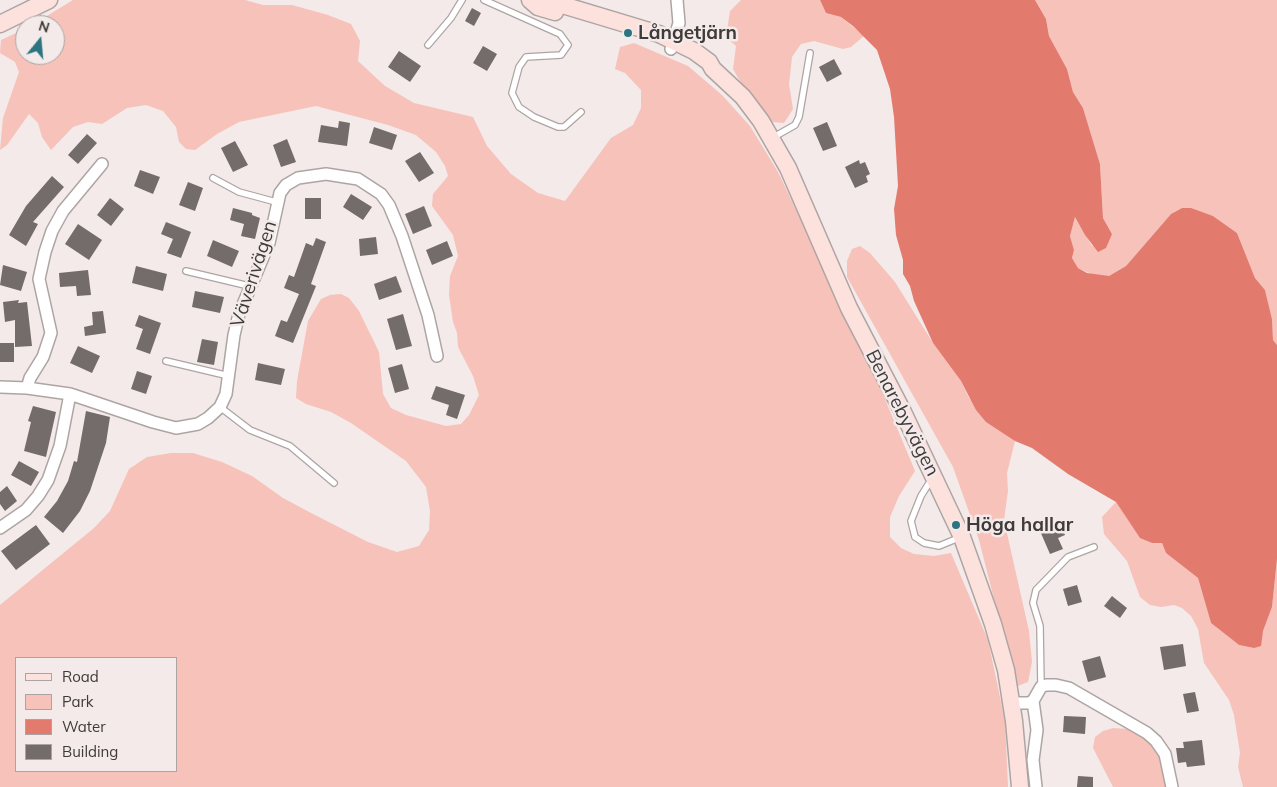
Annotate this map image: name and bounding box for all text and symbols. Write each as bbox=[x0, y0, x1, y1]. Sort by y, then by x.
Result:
north arrow bbox=[15, 15, 65, 65]
text: N bbox=[36, 16, 52, 37]
place label: Långetjärn bbox=[638, 22, 737, 44]
marker: Långetjärn bbox=[622, 27, 634, 39]
street label: Väverivägen bbox=[226, 218, 282, 330]
street label: Benarebyvägen bbox=[860, 346, 944, 480]
place label: Höga hallar bbox=[966, 514, 1073, 536]
marker: Höga hallar bbox=[950, 519, 962, 531]
legend bbox=[15, 657, 178, 772]
text: Road bbox=[62, 667, 99, 686]
text: Park bbox=[62, 692, 94, 711]
text: Water bbox=[62, 717, 106, 736]
text: Building bbox=[62, 742, 118, 761]

